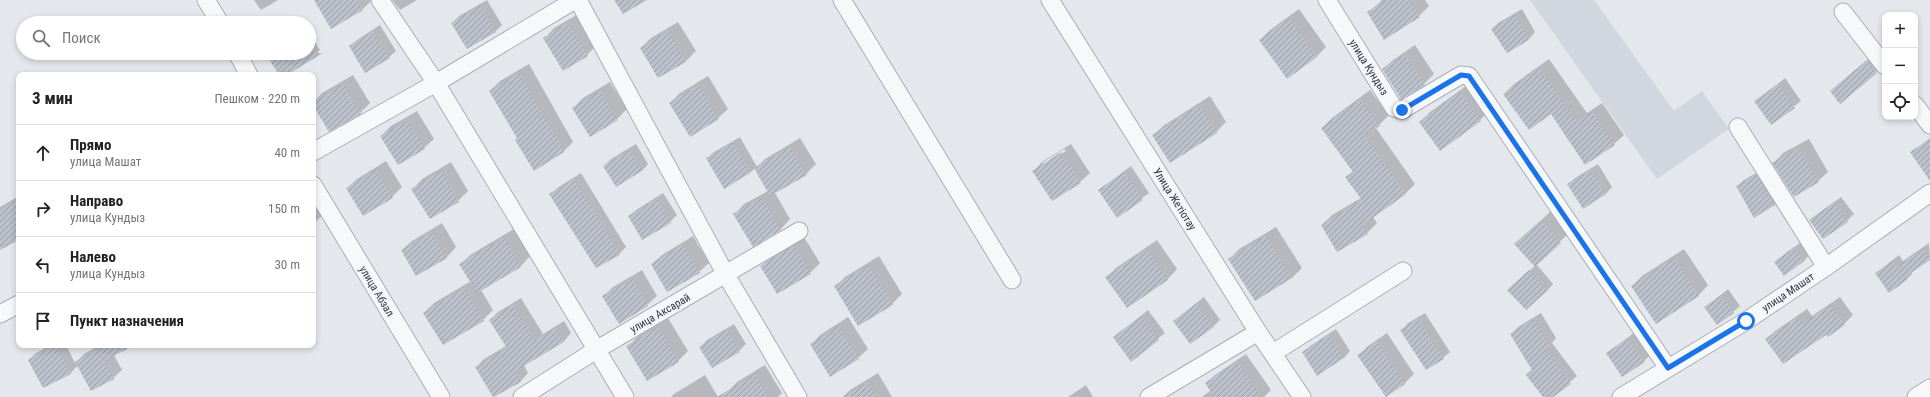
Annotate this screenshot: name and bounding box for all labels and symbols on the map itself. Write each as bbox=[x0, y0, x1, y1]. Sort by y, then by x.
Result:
street label: улица Кундыз bbox=[1346, 37, 1391, 98]
route end bbox=[1393, 101, 1411, 119]
street label: Улица Жетіотау bbox=[1150, 166, 1199, 233]
street label: улица Абзал bbox=[356, 264, 397, 319]
street label: улица Машат bbox=[1760, 270, 1817, 315]
street label: улица Аксарай bbox=[628, 291, 693, 336]
route start bbox=[1737, 312, 1755, 330]

